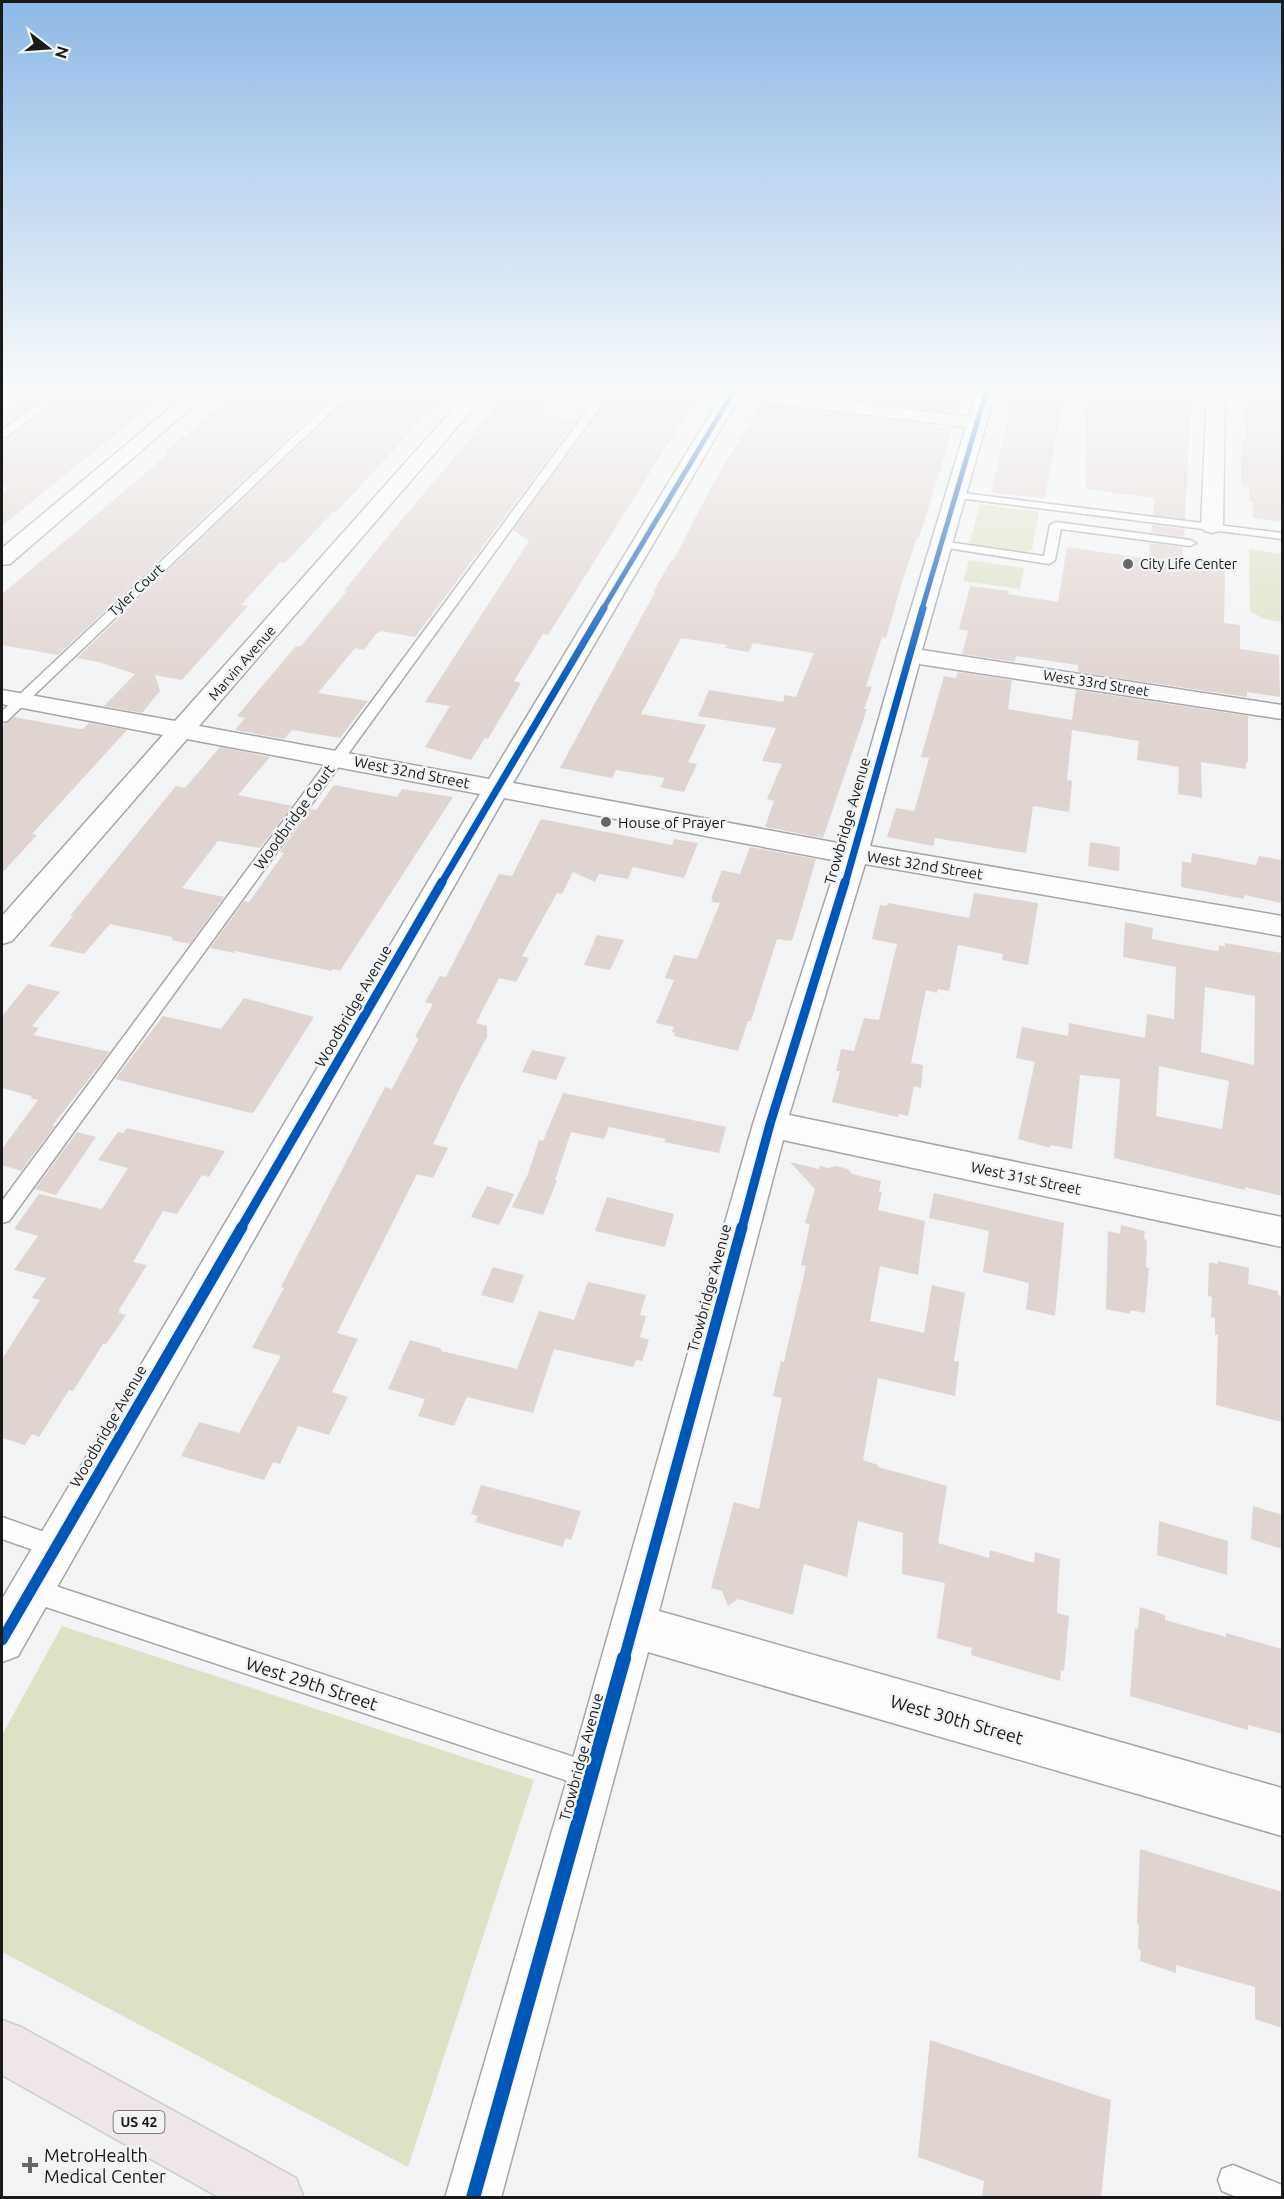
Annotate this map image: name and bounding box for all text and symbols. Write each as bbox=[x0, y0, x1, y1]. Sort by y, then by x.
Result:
north arrow bbox=[18, 18, 78, 78]
text: N bbox=[52, 44, 73, 61]
place label: City Life Center bbox=[1140, 556, 1238, 572]
marker: City Life Center bbox=[1121, 557, 1135, 571]
street label: Tyler Court bbox=[105, 560, 167, 620]
street label: Marvin Avenue bbox=[205, 622, 279, 704]
street label: West 33rd Street bbox=[1042, 667, 1150, 699]
street label: West 32nd Street bbox=[353, 752, 471, 792]
street label: Trowbridge Avenue bbox=[821, 755, 873, 887]
street label: Woodbridge Court bbox=[250, 761, 338, 873]
place label: House of Prayer bbox=[618, 814, 726, 831]
marker: House of Prayer bbox=[599, 815, 613, 829]
street label: West 32nd Street bbox=[866, 847, 984, 883]
street label: Woodbridge Avenue bbox=[311, 942, 395, 1070]
street label: West 31st Street bbox=[969, 1158, 1083, 1198]
street label: Trowbridge Avenue bbox=[684, 1222, 734, 1354]
street label: Woodbridge Avenue bbox=[66, 1362, 150, 1490]
street label: West 29th Street bbox=[244, 1652, 380, 1714]
street label: West 30th Street bbox=[888, 1690, 1026, 1748]
street label: Trowbridge Avenue bbox=[556, 1691, 606, 1823]
road number: US 42 bbox=[114, 2111, 164, 2133]
place label: MetroHealth Medical Center bbox=[44, 2145, 166, 2186]
marker: MetroHealth Medical Center bbox=[21, 2156, 39, 2174]

